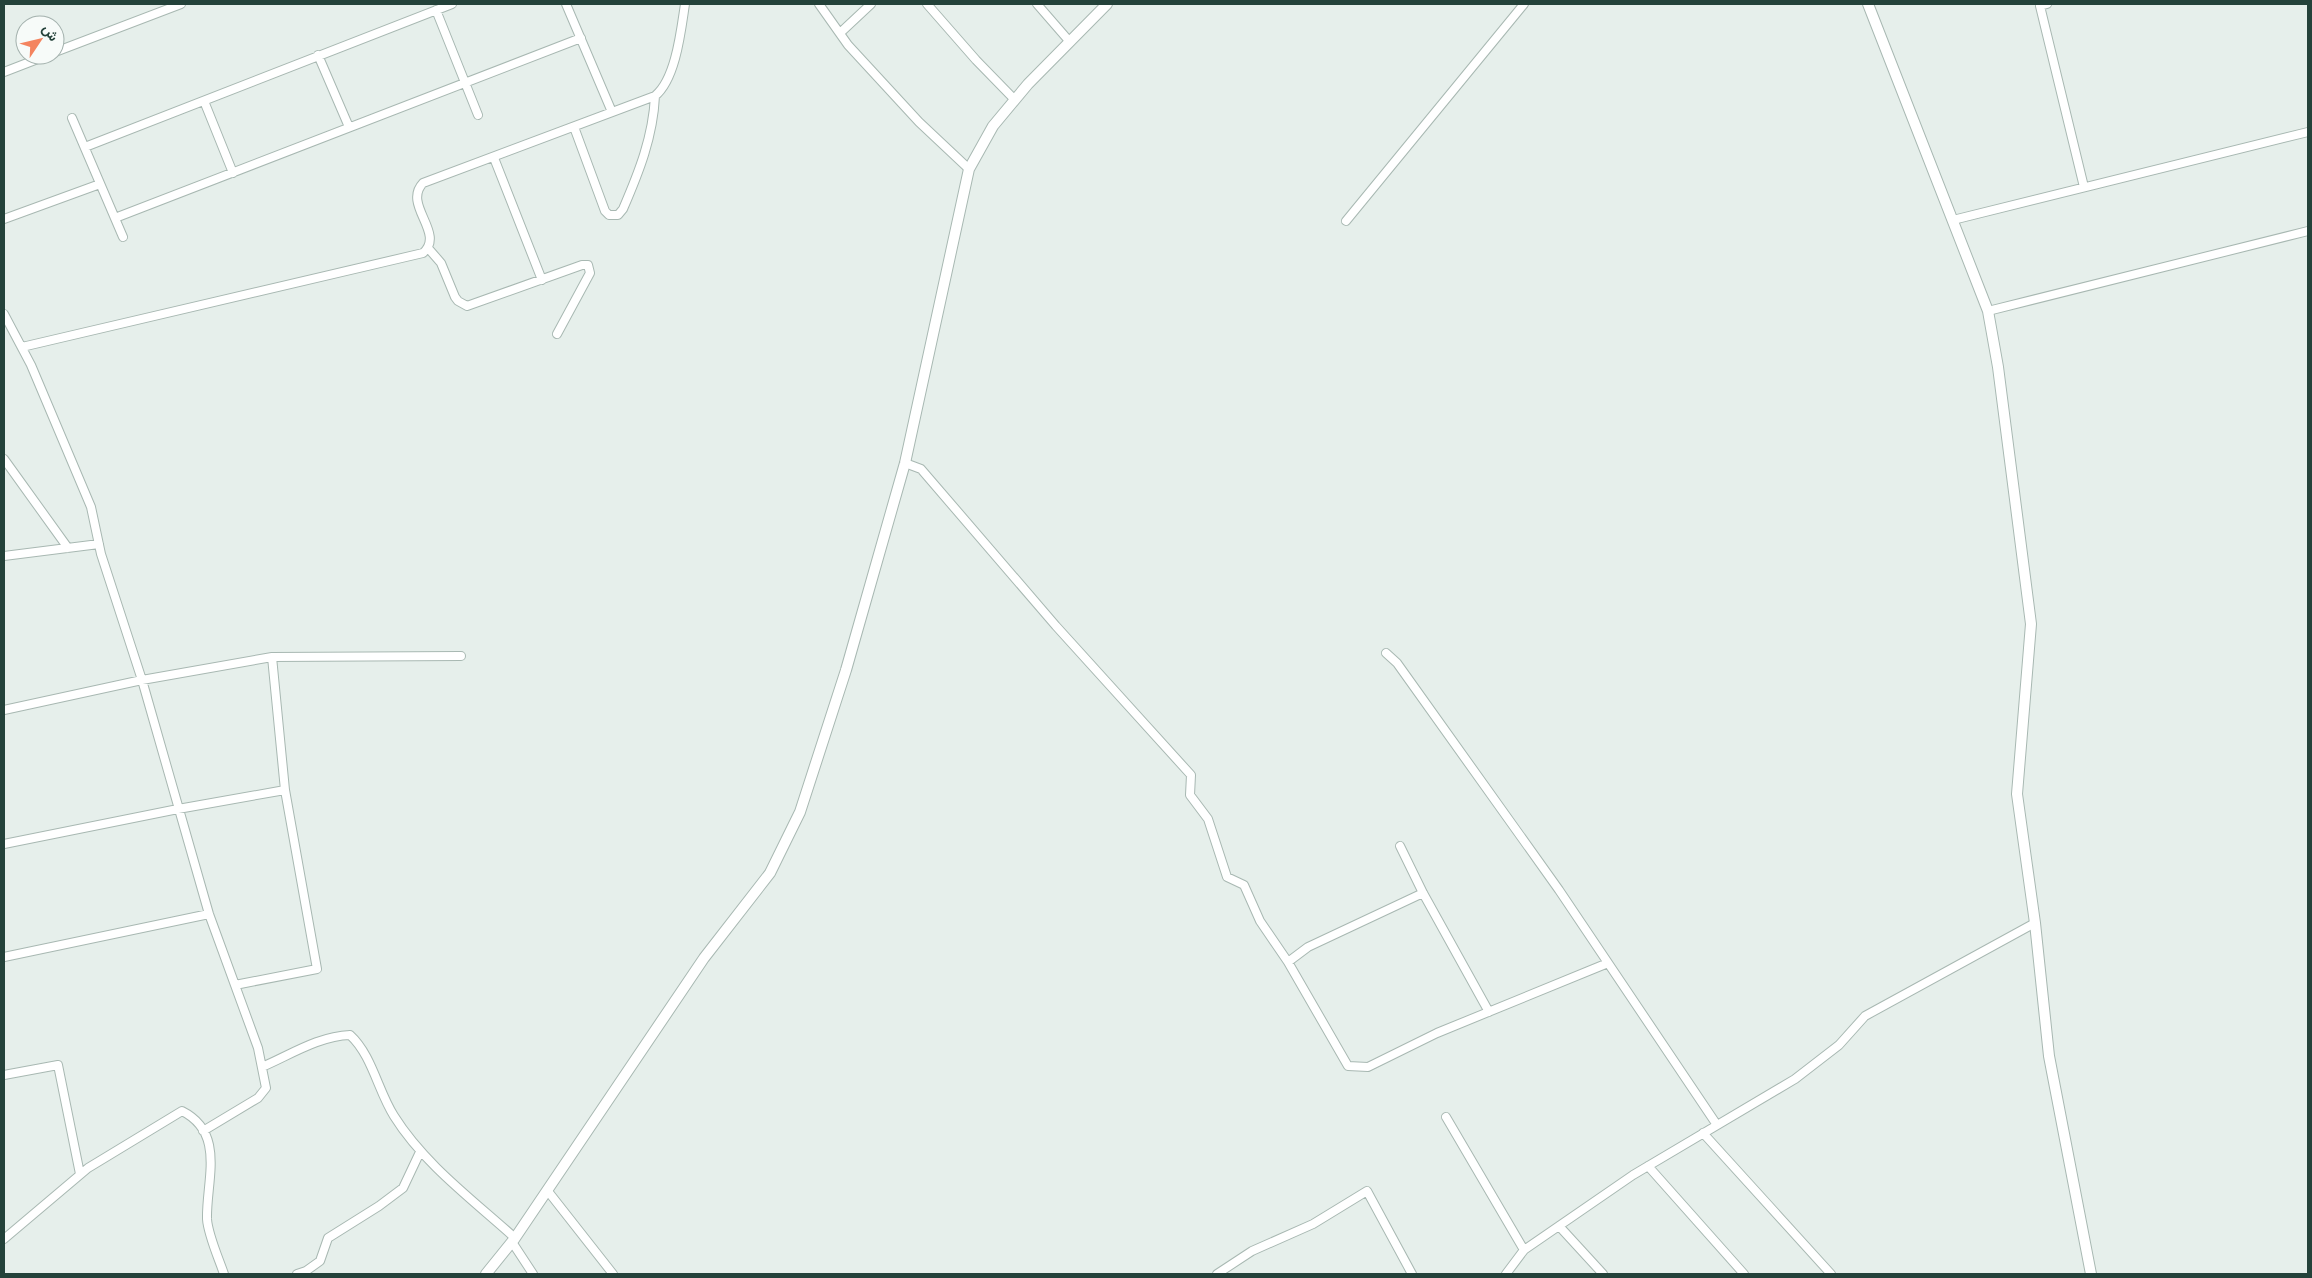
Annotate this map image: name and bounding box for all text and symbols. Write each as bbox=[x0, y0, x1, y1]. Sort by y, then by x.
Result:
north arrow bbox=[15, 15, 65, 65]
text: ش bbox=[38, 22, 60, 45]

